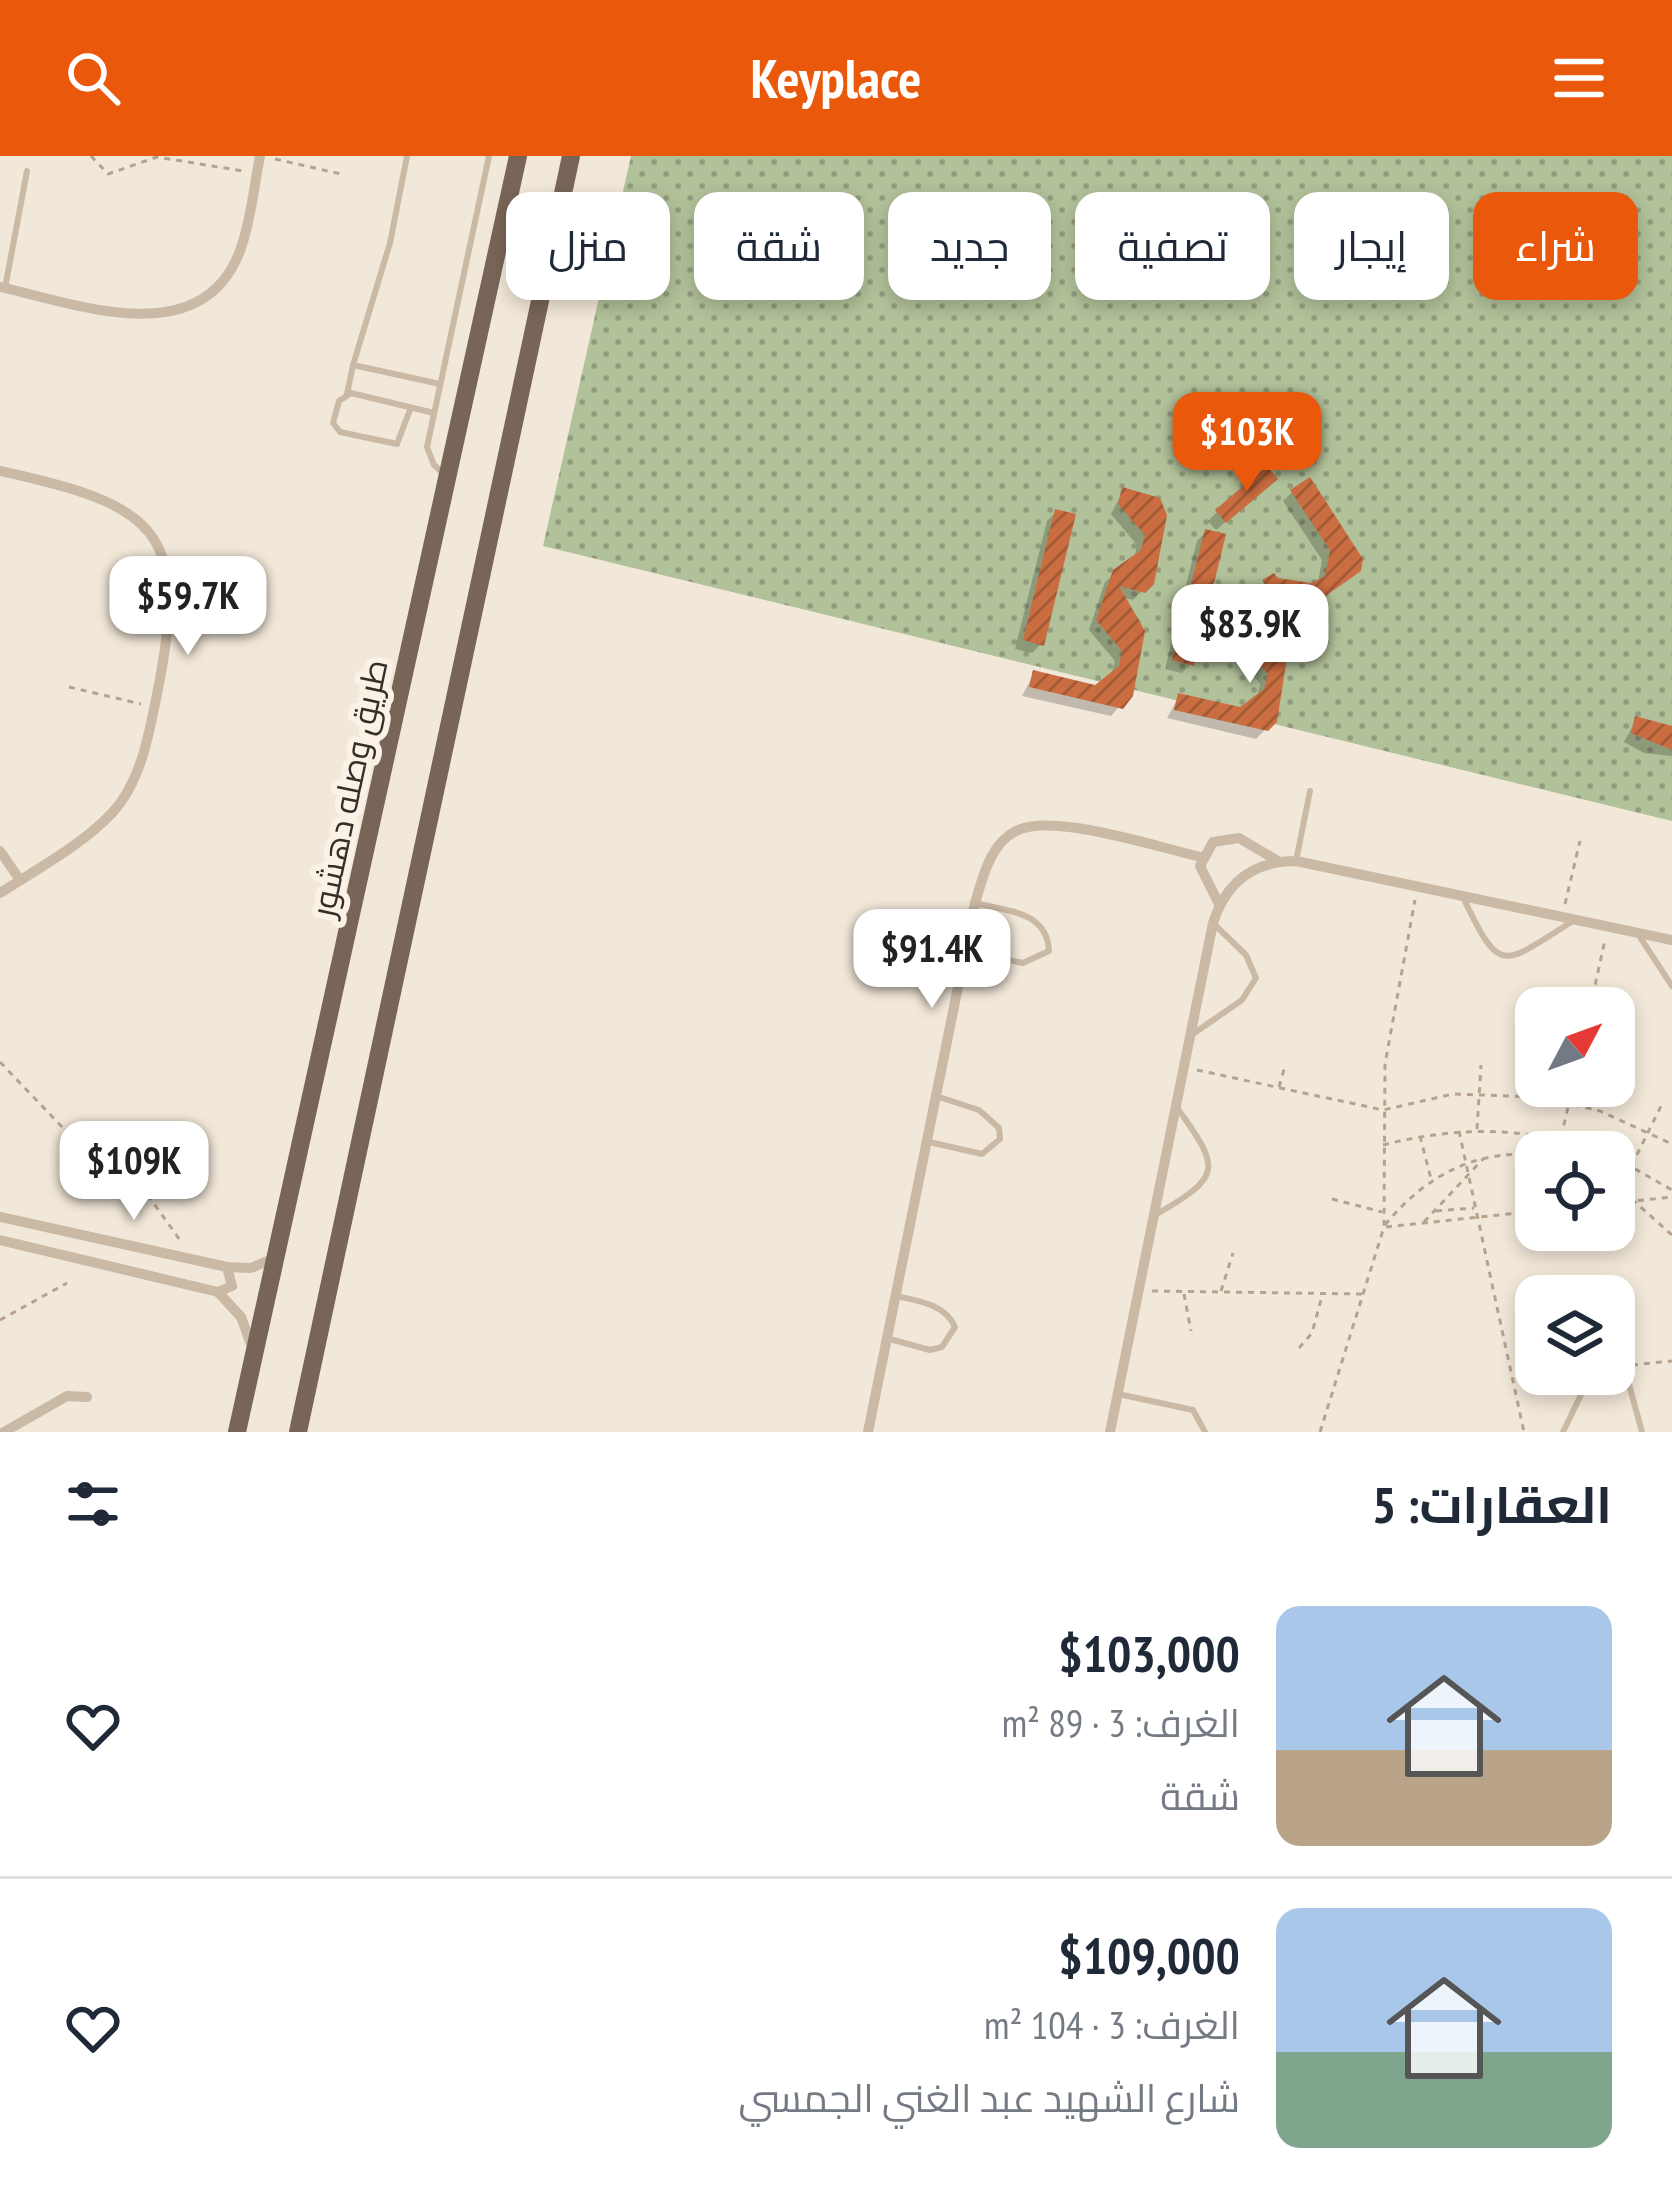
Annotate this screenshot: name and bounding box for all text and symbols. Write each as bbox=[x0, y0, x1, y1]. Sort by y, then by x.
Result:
text: Keyplace bbox=[751, 43, 921, 113]
icon: search bbox=[60, 45, 126, 111]
icon: menu bbox=[1546, 45, 1612, 111]
chip: منزل bbox=[506, 192, 670, 300]
chip: شقة bbox=[694, 192, 864, 300]
chip: جديد bbox=[888, 192, 1051, 300]
chip: تصفية bbox=[1075, 192, 1270, 300]
chip: إيجار bbox=[1294, 192, 1449, 300]
chip: شراء bbox=[1473, 192, 1638, 300]
pin: $103K bbox=[1163, 392, 1331, 494]
text: $103K bbox=[1200, 405, 1294, 456]
pin: $59.7K bbox=[90, 556, 286, 658]
text: $59.7K bbox=[136, 569, 240, 620]
pin: $83.9K bbox=[1152, 584, 1348, 686]
text: $83.9K bbox=[1198, 597, 1302, 648]
street label: طريق وصله دهشور bbox=[300, 655, 397, 922]
pin: $91.4K bbox=[834, 909, 1030, 1011]
text: $91.4K bbox=[880, 922, 984, 973]
north arrow bbox=[1515, 987, 1635, 1107]
map controls bbox=[1515, 987, 1635, 1395]
pin: $109K bbox=[50, 1121, 218, 1223]
button: locate bbox=[1515, 1131, 1635, 1251]
text: $109K bbox=[87, 1134, 181, 1185]
button: layers bbox=[1515, 1275, 1635, 1395]
icon: filters bbox=[60, 1471, 126, 1537]
text: العقارات: 5 bbox=[1372, 1471, 1612, 1537]
text: $103,000 bbox=[1058, 1620, 1240, 1686]
icon: home bbox=[1372, 1654, 1516, 1798]
icon: heart bbox=[60, 1693, 126, 1759]
text: الغرف: 3 · 89 m² bbox=[1002, 1697, 1240, 1748]
text: شقة bbox=[1160, 1770, 1240, 1821]
text: $109,000 bbox=[1058, 1922, 1240, 1988]
icon: home bbox=[1372, 1956, 1516, 2100]
icon: heart bbox=[60, 1995, 126, 2061]
text: الغرف: 3 · 104 m² bbox=[984, 1999, 1240, 2050]
text: شارع الشهيد عبد الغني الجمسي bbox=[738, 2072, 1240, 2123]

